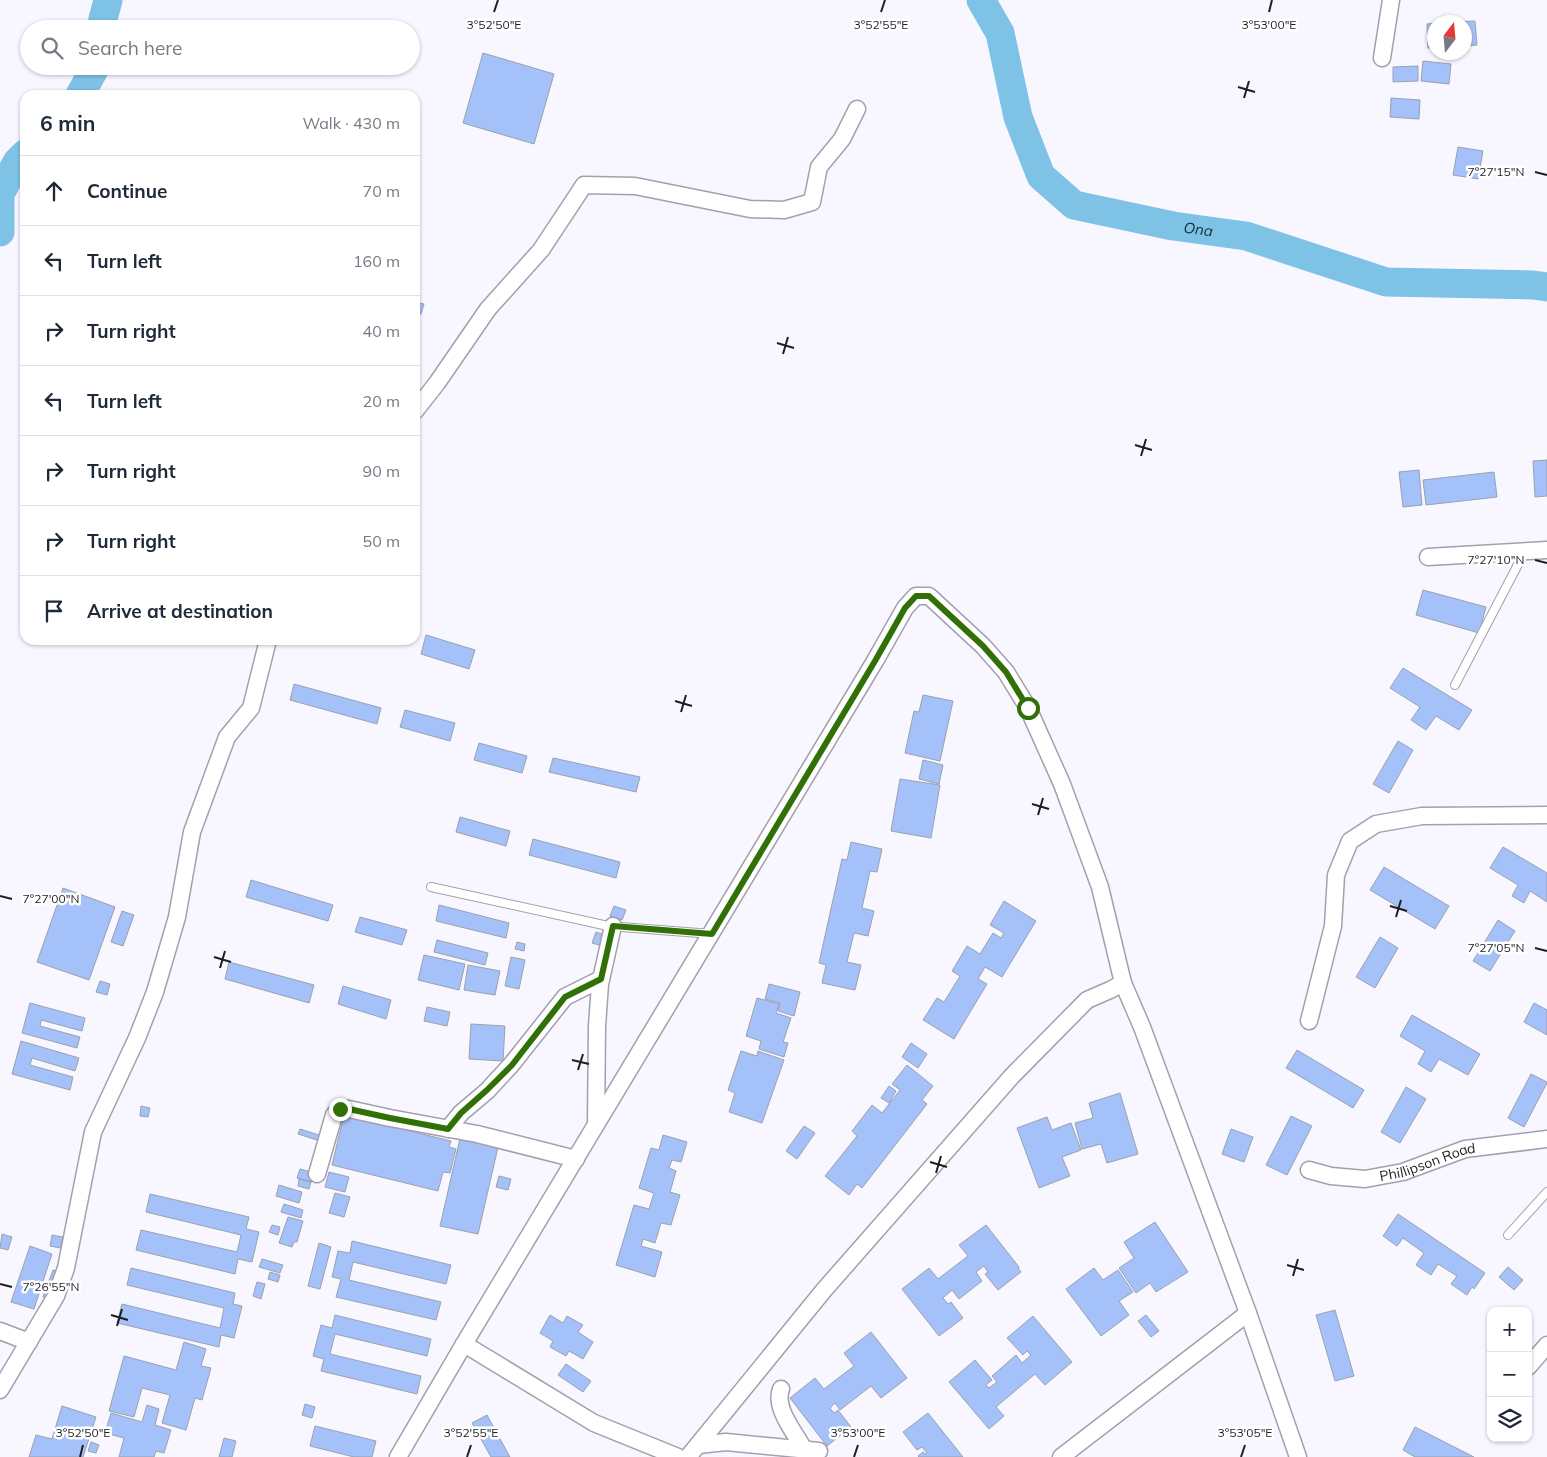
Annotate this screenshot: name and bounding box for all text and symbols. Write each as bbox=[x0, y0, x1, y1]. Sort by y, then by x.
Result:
north arrow bbox=[1427, 15, 1472, 60]
text: 3°52'50"E bbox=[467, 17, 521, 32]
text: 3°52'55"E bbox=[854, 17, 908, 32]
text: 3°53'00"E bbox=[1242, 17, 1296, 32]
search box bbox=[20, 20, 420, 75]
icon: search bbox=[38, 34, 66, 62]
text: Search here bbox=[78, 36, 182, 60]
text: 6 min bbox=[40, 110, 95, 136]
text: Walk · 430 m bbox=[302, 113, 400, 133]
text: 7°27'15"N bbox=[1468, 164, 1524, 179]
icon: ahead bbox=[40, 177, 68, 205]
text: Continue bbox=[87, 179, 167, 203]
text: 70 m bbox=[363, 181, 400, 201]
water label: Ona bbox=[1183, 218, 1214, 240]
icon: left bbox=[40, 247, 68, 275]
text: Turn left bbox=[87, 249, 162, 273]
text: 160 m bbox=[353, 251, 400, 271]
icon: right bbox=[40, 317, 68, 345]
text: Turn right bbox=[87, 319, 176, 343]
text: 40 m bbox=[363, 321, 400, 341]
icon: left bbox=[40, 387, 68, 415]
text: Turn left bbox=[87, 389, 162, 413]
text: 20 m bbox=[363, 391, 400, 411]
icon: right bbox=[40, 457, 68, 485]
text: Turn right bbox=[87, 459, 176, 483]
text: 90 m bbox=[363, 461, 400, 481]
icon: right bbox=[40, 527, 68, 555]
text: Turn right bbox=[87, 529, 176, 553]
text: 50 m bbox=[363, 531, 400, 551]
text: 7°27'10"N bbox=[1468, 552, 1524, 567]
icon: arrive bbox=[40, 597, 68, 625]
text: Arrive at destination bbox=[87, 599, 273, 623]
route start bbox=[1017, 697, 1040, 720]
text: 7°27'00"N bbox=[23, 891, 79, 906]
text: 7°27'05"N bbox=[1468, 940, 1524, 955]
route end bbox=[329, 1098, 352, 1121]
street label: Phillipson Road bbox=[1378, 1139, 1476, 1185]
text: 7°26'55"N bbox=[23, 1279, 79, 1294]
map controls bbox=[1487, 1307, 1532, 1442]
button: + bbox=[1487, 1307, 1532, 1352]
button: − bbox=[1487, 1352, 1532, 1397]
button: layers bbox=[1487, 1397, 1532, 1442]
text: 3°52'50"E bbox=[56, 1425, 110, 1440]
text: 3°52'55"E bbox=[444, 1425, 498, 1440]
text: 3°53'00"E bbox=[831, 1425, 885, 1440]
text: 3°53'05"E bbox=[1218, 1425, 1272, 1440]

